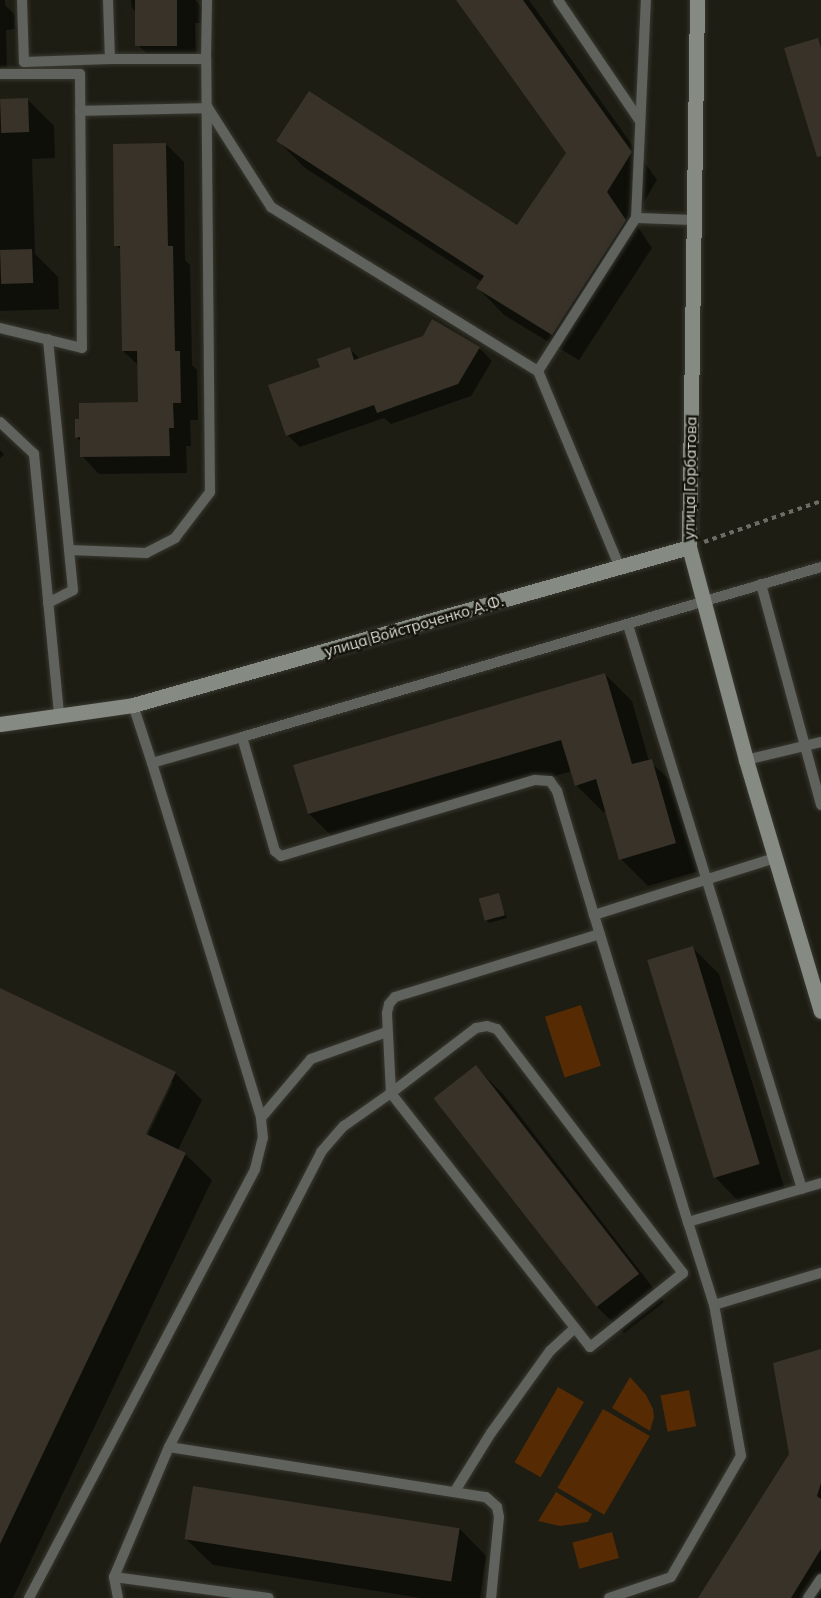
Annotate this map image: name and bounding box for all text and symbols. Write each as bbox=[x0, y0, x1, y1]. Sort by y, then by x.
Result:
street label: улица Горбатова bbox=[680, 416, 700, 540]
street label: улица Войстроченко А.Ф. bbox=[322, 592, 506, 660]

